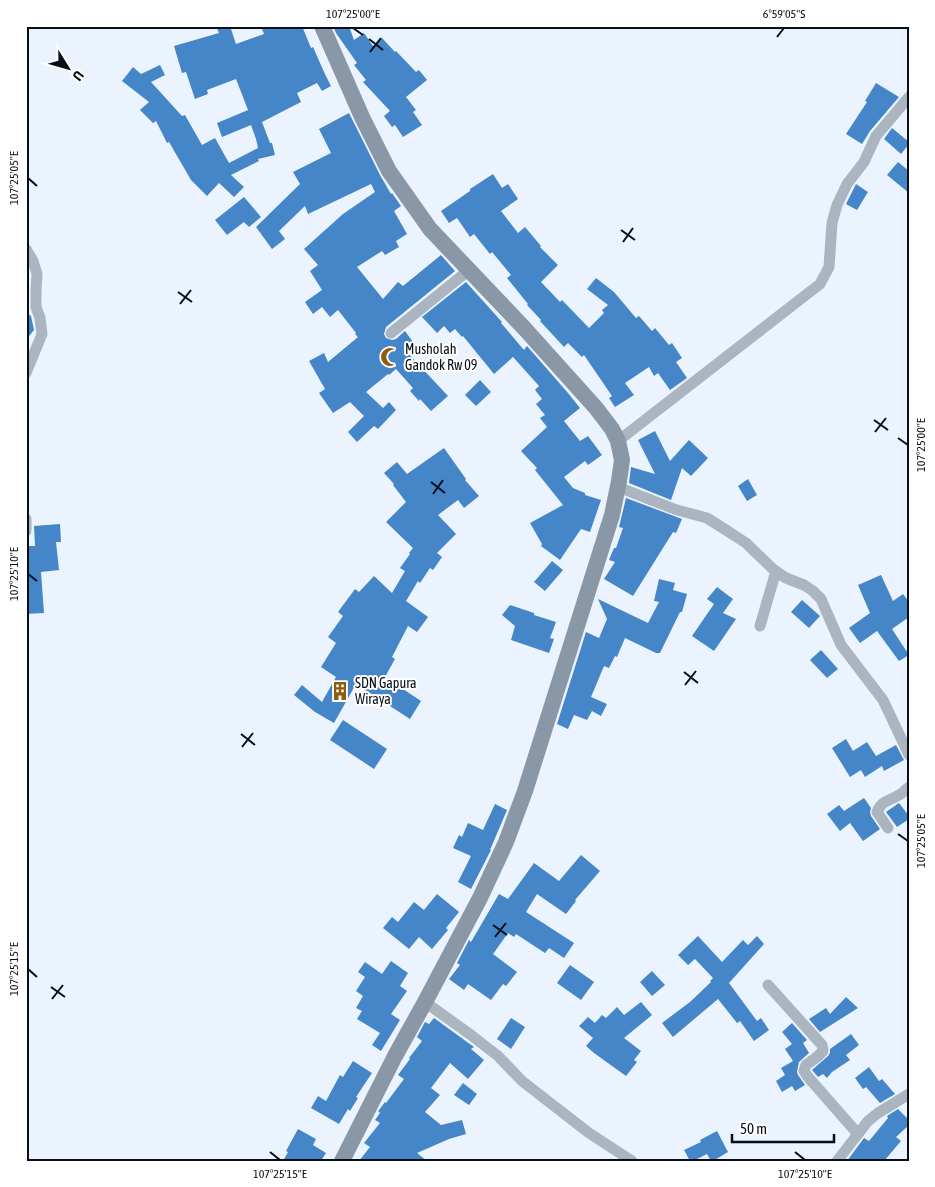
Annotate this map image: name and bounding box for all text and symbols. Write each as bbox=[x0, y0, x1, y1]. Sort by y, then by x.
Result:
text: 107°25'00"E bbox=[326, 7, 380, 21]
text: 6°59'05"S bbox=[763, 7, 805, 21]
north arrow bbox=[42, 42, 92, 92]
text: U bbox=[70, 68, 87, 84]
text: 107°25'05"E bbox=[7, 151, 21, 205]
place label: Musholah Gandok Rw 09 bbox=[405, 341, 477, 373]
mosque icon: Musholah Gandok Rw 09 bbox=[379, 346, 401, 368]
text: 107°25'00"E bbox=[914, 418, 928, 472]
text: 107°25'10"E bbox=[7, 547, 21, 601]
place label: SDN Gapura Wiraya bbox=[355, 675, 417, 707]
building icon: SDN Gapura Wiraya bbox=[329, 680, 351, 702]
text: 107°25'05"E bbox=[914, 814, 928, 868]
text: 107°25'15"E bbox=[7, 942, 21, 996]
scale bar bbox=[732, 1112, 835, 1144]
text: 50 m bbox=[740, 1120, 767, 1137]
text: 107°25'15"E bbox=[253, 1167, 307, 1181]
text: 107°25'10"E bbox=[778, 1167, 832, 1181]

